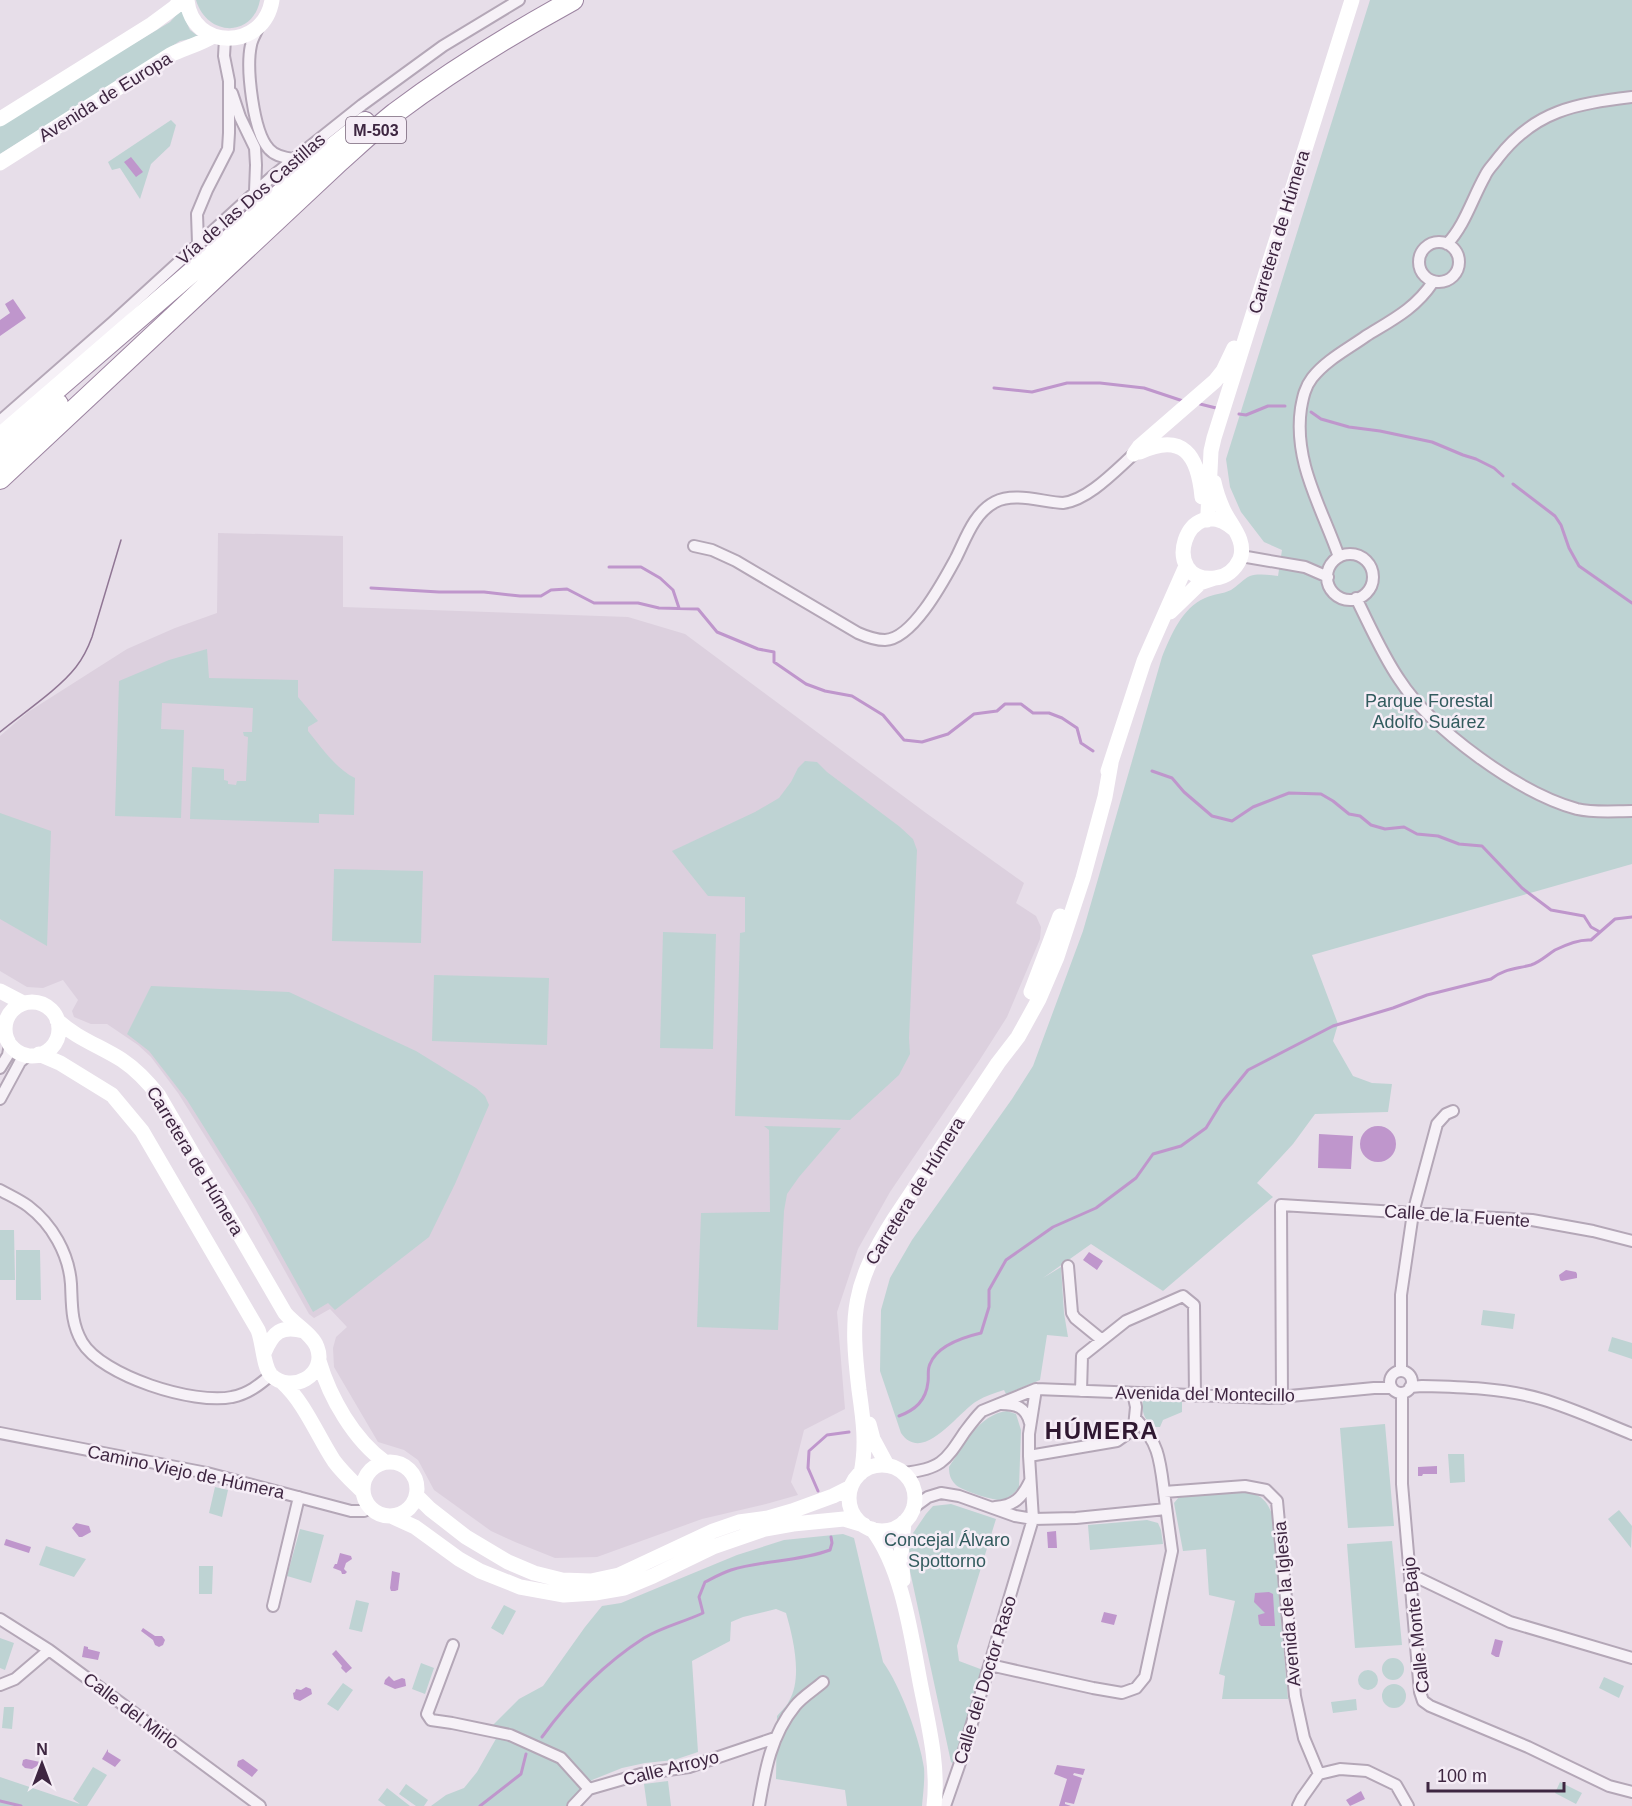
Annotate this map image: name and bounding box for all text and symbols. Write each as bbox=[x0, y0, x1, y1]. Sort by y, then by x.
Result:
street label: Avenida de Europa bbox=[35, 48, 176, 146]
road number: M-503 bbox=[346, 117, 406, 143]
street label: Vía de las Dos Castillas bbox=[173, 129, 329, 269]
street label: Carretera de Húmera bbox=[1245, 147, 1314, 316]
park label: Parque Forestal Adolfo Suárez bbox=[1365, 691, 1493, 732]
street label: Carretera de Húmera bbox=[143, 1083, 248, 1240]
street label: Carretera de Húmera bbox=[861, 1113, 969, 1268]
street label: Calle de la Fuente bbox=[1383, 1201, 1531, 1231]
street label: Avenida del Montecillo bbox=[1115, 1382, 1295, 1406]
district label: HÚMERA bbox=[1045, 1417, 1159, 1444]
street label: Camino Viejo de Húmera bbox=[86, 1441, 287, 1503]
street label: Avenida de la Iglesia bbox=[1270, 1520, 1304, 1687]
park label: Concejal Álvaro Spottorno bbox=[884, 1530, 1010, 1571]
street label: Calle Monte Bajo bbox=[1399, 1556, 1433, 1694]
street label: Calle del Doctor Raso bbox=[950, 1593, 1020, 1767]
street label: Calle del Mirlo bbox=[79, 1669, 183, 1753]
north arrow bbox=[12, 1734, 72, 1794]
text: N bbox=[36, 1741, 48, 1758]
street label: Calle Arroyo bbox=[621, 1746, 721, 1790]
scale bar bbox=[1428, 1755, 1564, 1793]
text: 100 m bbox=[1437, 1766, 1487, 1786]

